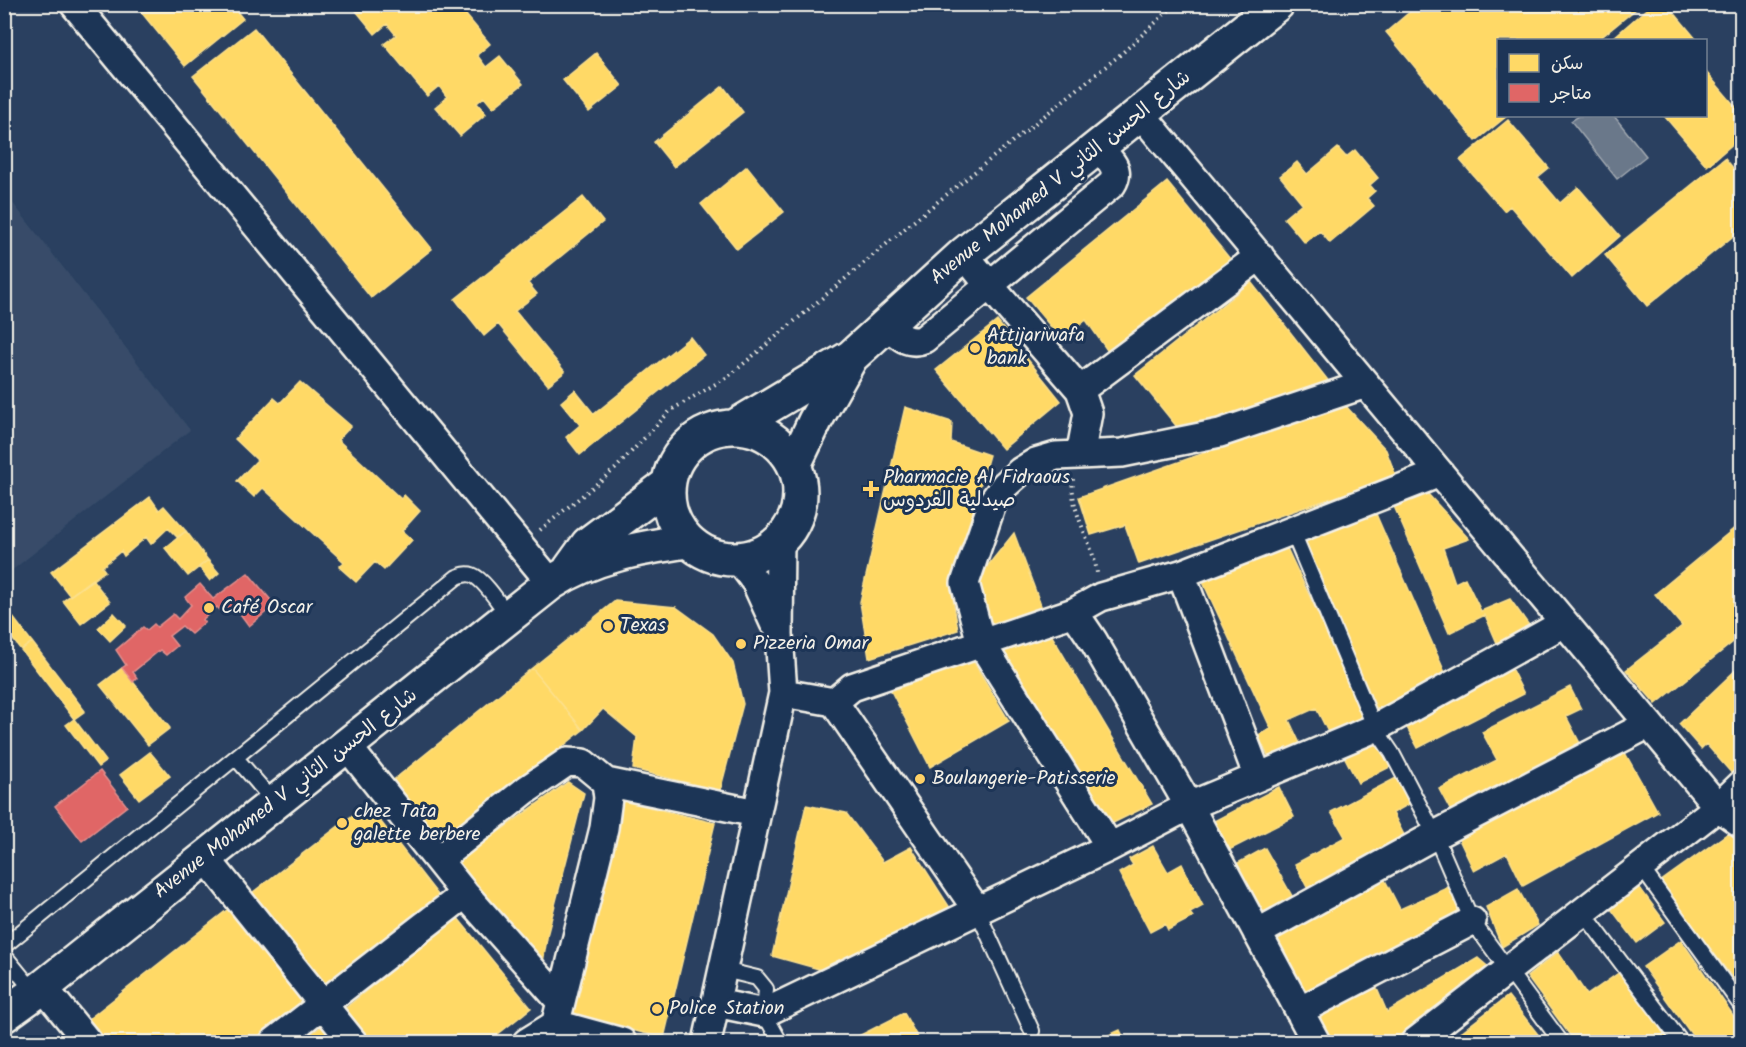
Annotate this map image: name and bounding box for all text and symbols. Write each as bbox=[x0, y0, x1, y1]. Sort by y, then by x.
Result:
legend bbox=[1497, 39, 1707, 117]
text: سكن bbox=[1551, 50, 1583, 79]
street label: Avenue Mohamed V شارع الحسن الثاني bbox=[924, 62, 1198, 294]
text: متاجر bbox=[1549, 80, 1592, 109]
place label: Attijariwafa bank bbox=[987, 320, 1085, 375]
marker: Attijariwafa bank bbox=[968, 341, 982, 355]
place label: Pharmacie Al Fidraous صيدلية الفردوس bbox=[883, 462, 1071, 517]
marker: Pharmacie Al Fidraous صيدلية الفردوس bbox=[864, 482, 878, 496]
place label: Café Oscar bbox=[221, 592, 314, 624]
marker: Café Oscar bbox=[202, 601, 216, 615]
place label: Texas bbox=[620, 610, 667, 642]
marker: Texas bbox=[601, 619, 615, 633]
place label: Pizzeria Omar bbox=[753, 628, 870, 660]
marker: Pizzeria Omar bbox=[734, 637, 748, 651]
street label: Avenue Mohamed V شارع الحسن الثاني bbox=[147, 681, 425, 907]
place label: Boulangerie-Patisserie bbox=[932, 763, 1116, 795]
marker: Boulangerie-Patisserie bbox=[913, 772, 927, 786]
place label: chez Tata galette berbere bbox=[353, 796, 481, 851]
marker: chez Tata galette berbere bbox=[335, 816, 349, 830]
place label: Police Station bbox=[669, 993, 784, 1025]
marker: Police Station bbox=[650, 1002, 664, 1016]

